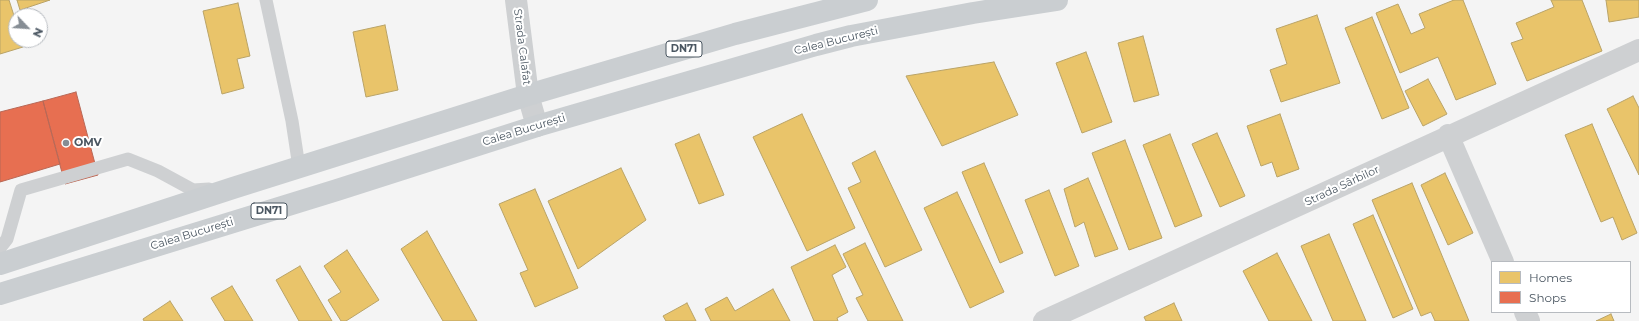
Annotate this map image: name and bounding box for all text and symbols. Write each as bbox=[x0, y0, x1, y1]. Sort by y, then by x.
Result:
north arrow bbox=[8, 8, 48, 48]
street label: Strada Calafat bbox=[511, 8, 533, 86]
street label: Calea București bbox=[793, 24, 879, 58]
text: N bbox=[30, 26, 46, 40]
road number: DN71 bbox=[666, 41, 702, 57]
street label: Calea București bbox=[481, 111, 567, 149]
place label: OMV bbox=[74, 136, 102, 150]
marker: OMV bbox=[61, 138, 71, 148]
street label: Strada Sârbilor bbox=[1303, 163, 1381, 209]
road number: DN71 bbox=[251, 203, 287, 219]
street label: Calea București bbox=[149, 215, 235, 253]
legend bbox=[1491, 261, 1631, 313]
text: Homes bbox=[1529, 270, 1572, 285]
text: Shops bbox=[1529, 290, 1566, 305]

